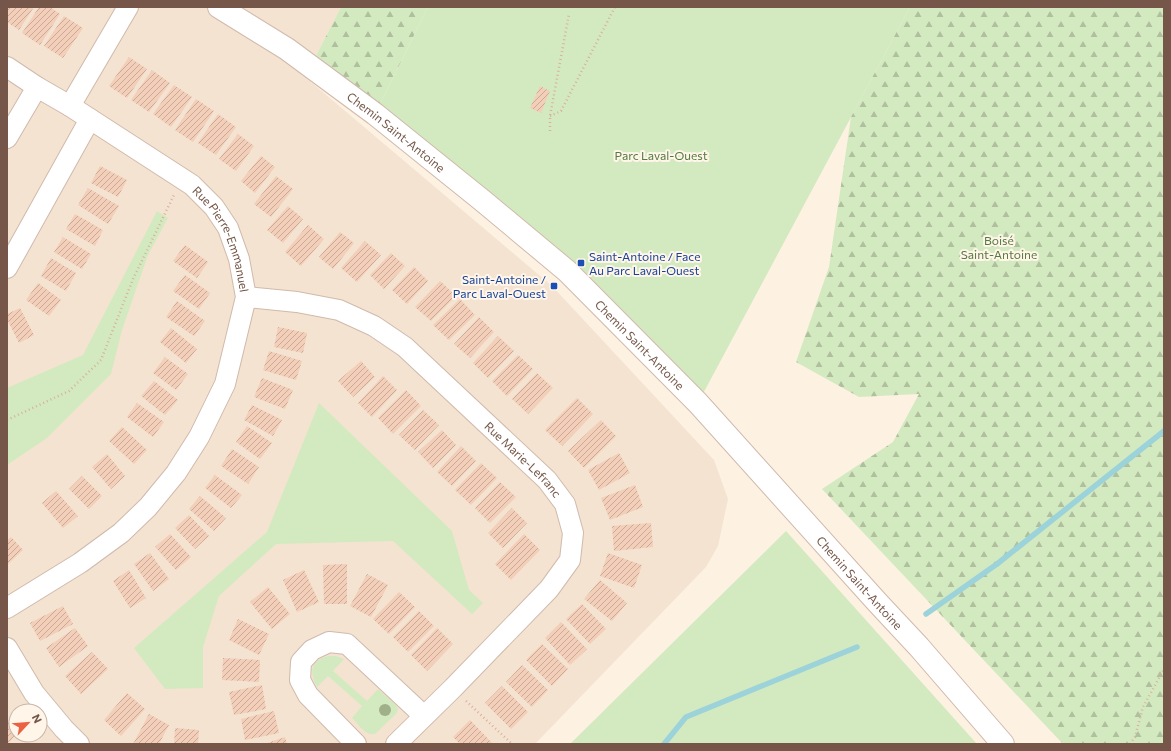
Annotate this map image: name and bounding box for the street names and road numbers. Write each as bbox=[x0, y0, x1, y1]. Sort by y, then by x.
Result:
street label: Chemin Saint-Antoine bbox=[344, 89, 448, 175]
street label: Rue Pierre-Emmanuel bbox=[190, 183, 252, 293]
street label: Chemin Saint-Antoine bbox=[592, 297, 688, 392]
street label: Rue Marie-Lefranc bbox=[482, 419, 564, 500]
street label: Chemin Saint-Antoine bbox=[814, 533, 906, 632]

